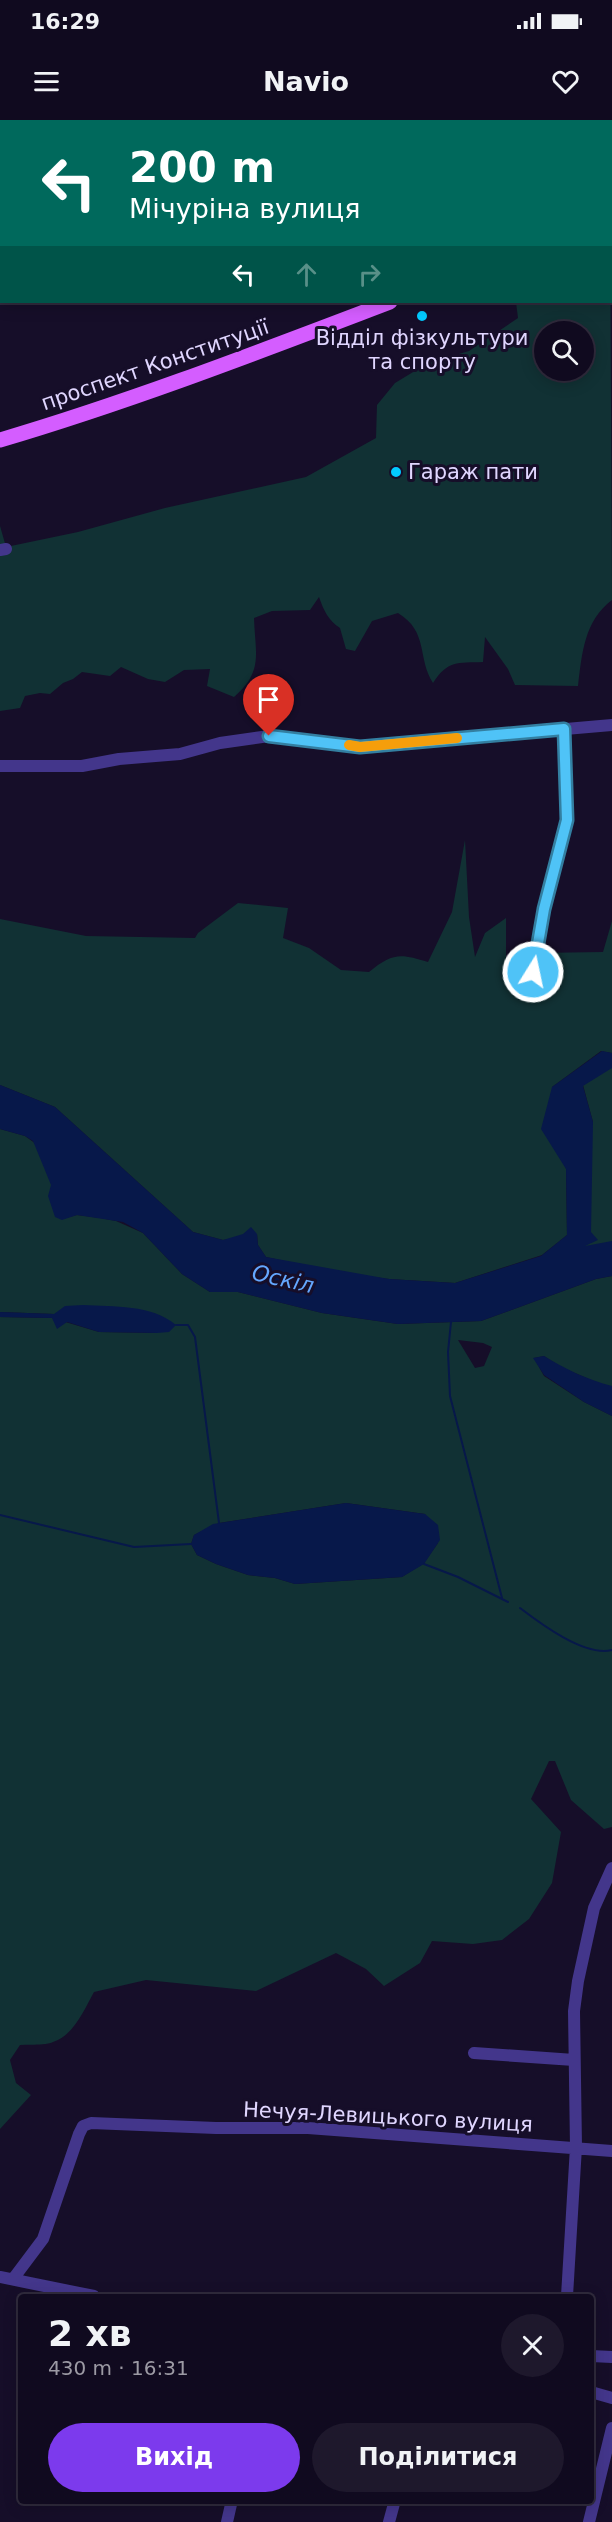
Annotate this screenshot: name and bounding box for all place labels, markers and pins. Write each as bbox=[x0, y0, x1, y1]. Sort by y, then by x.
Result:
marker: Відділ фізкультури та спорту bbox=[415, 309, 429, 323]
place label: Відділ фізкультури та спорту bbox=[316, 326, 528, 374]
place label: Гараж пати bbox=[408, 460, 538, 484]
marker: Гараж пати bbox=[389, 465, 403, 479]
pin bbox=[243, 674, 294, 736]

